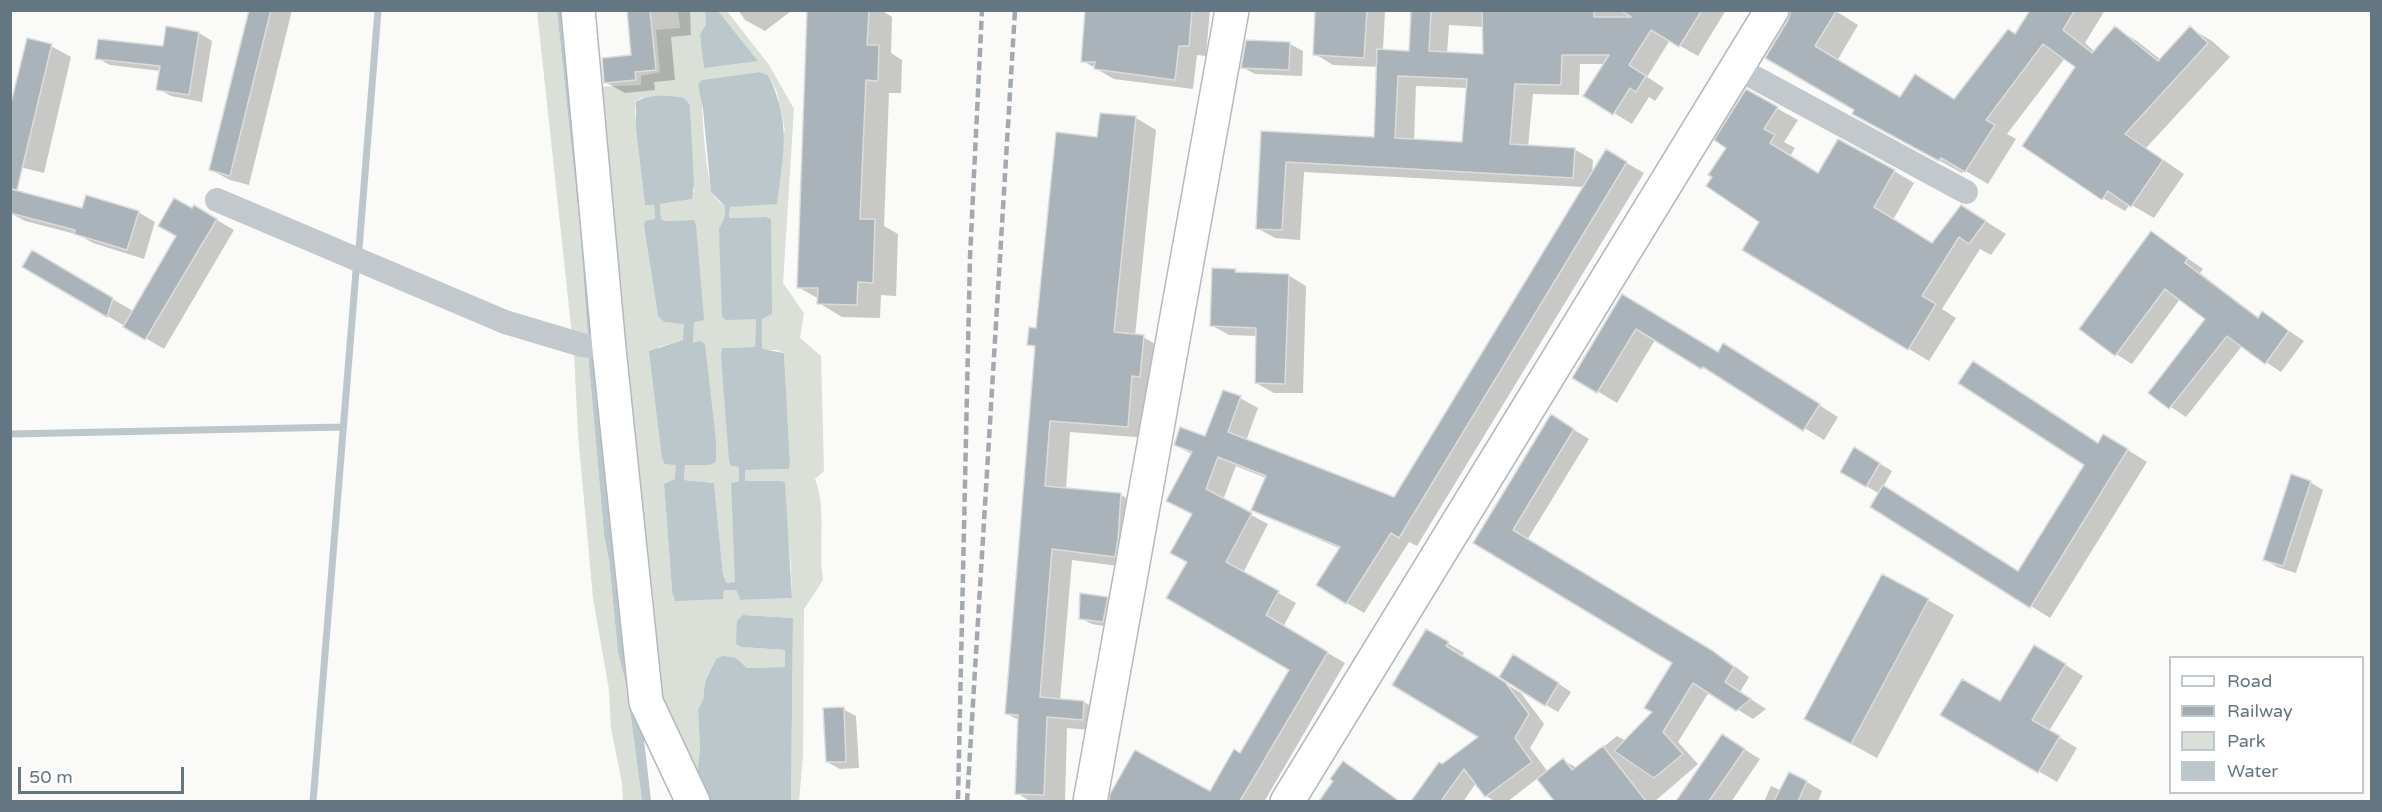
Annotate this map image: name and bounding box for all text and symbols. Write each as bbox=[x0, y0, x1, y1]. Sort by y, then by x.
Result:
legend bbox=[2169, 656, 2364, 794]
text: Road bbox=[2227, 670, 2272, 692]
text: Railway bbox=[2227, 700, 2293, 722]
text: Park bbox=[2227, 730, 2265, 752]
scale bar bbox=[21, 755, 188, 793]
text: Water bbox=[2227, 760, 2278, 782]
text: 50 m bbox=[29, 766, 73, 788]

